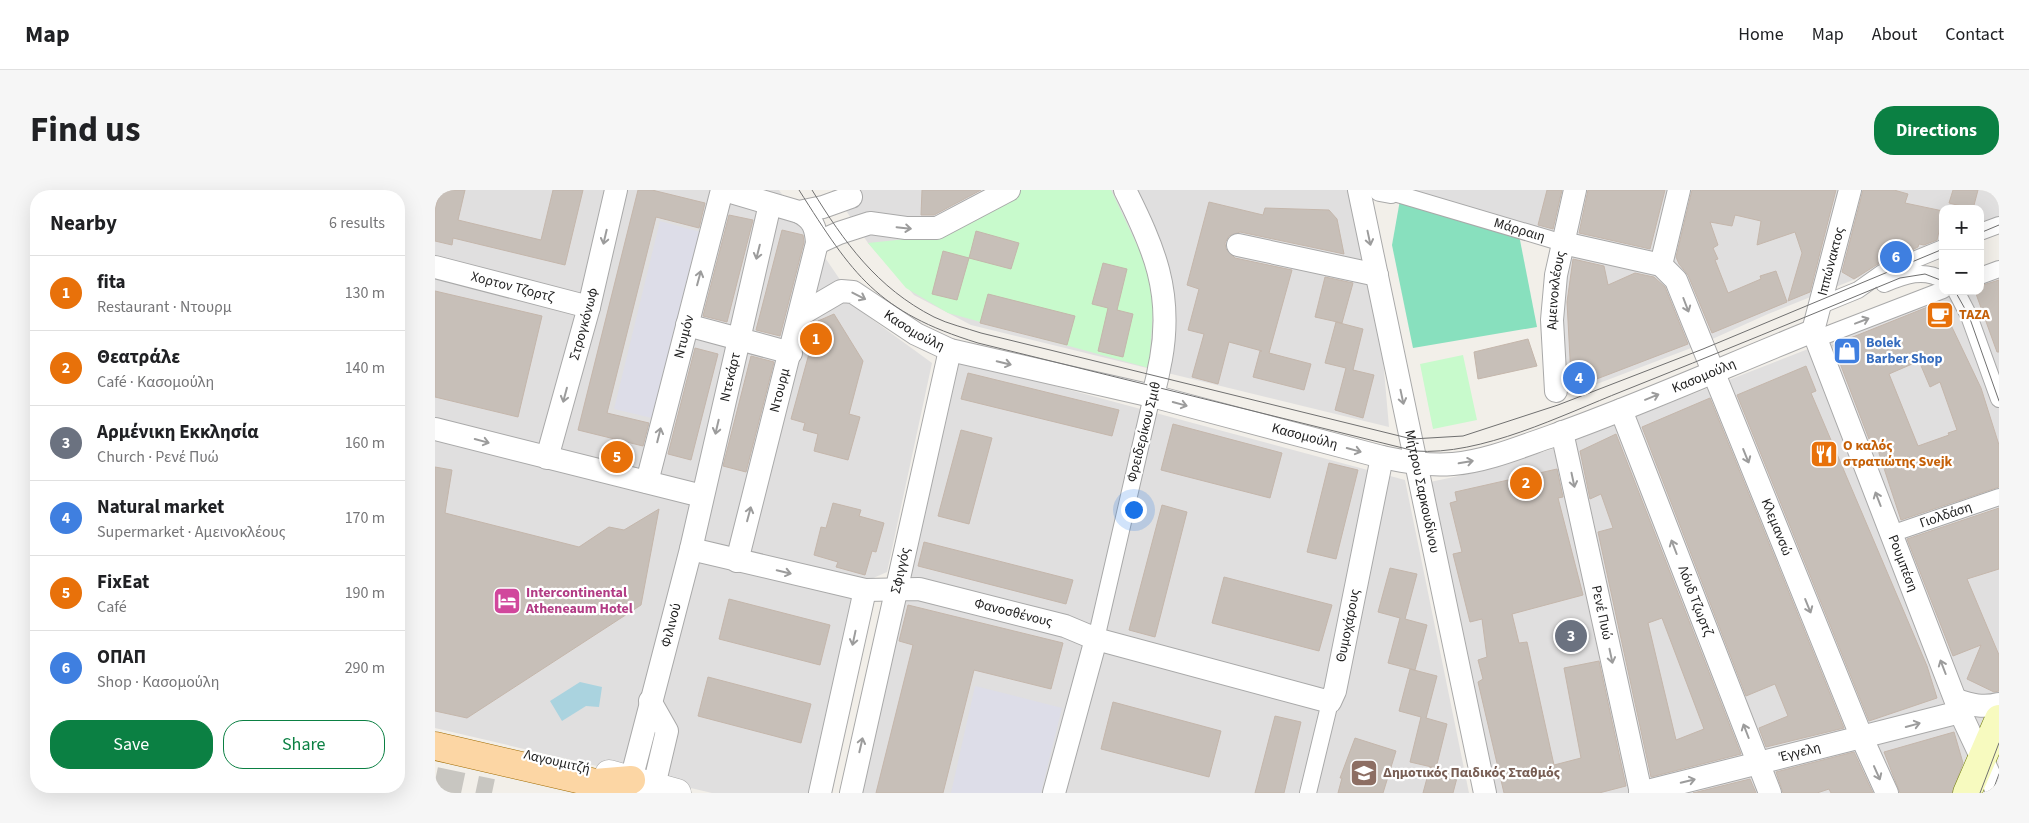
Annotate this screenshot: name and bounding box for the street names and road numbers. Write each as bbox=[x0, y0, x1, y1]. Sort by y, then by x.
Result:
street label: Μάρραιη bbox=[1491, 213, 1548, 247]
street label: Ιππώνακτος bbox=[1813, 225, 1850, 298]
street label: Αμεινοκλέους bbox=[1542, 249, 1571, 330]
street label: Χορτον Τζορτζ bbox=[469, 267, 556, 307]
street label: Στρογκόνωφ bbox=[565, 286, 603, 363]
street label: Κασομούλη bbox=[880, 305, 948, 356]
street label: Ντυμόν bbox=[669, 312, 700, 361]
street label: Ντεκάρτ bbox=[715, 350, 746, 404]
street label: Κασομούλη bbox=[1669, 354, 1739, 398]
street label: Ντουρμ bbox=[765, 366, 795, 415]
street label: Φρειδερίκου Σμιθ bbox=[1122, 380, 1166, 484]
street label: Κασομούλη bbox=[1269, 418, 1340, 455]
street label: Μήτρου Σαρκουδίνου bbox=[1399, 428, 1445, 555]
street label: Κλεμανσώ bbox=[1756, 495, 1797, 559]
street label: Γιολδάση bbox=[1917, 497, 1975, 533]
street label: Ρουμπέση bbox=[1883, 532, 1923, 595]
street label: Σφιγγός bbox=[886, 545, 916, 596]
street label: Λόυδ Τζωρτζ bbox=[1673, 563, 1718, 639]
street label: Ρενέ Πυώ bbox=[1586, 583, 1617, 642]
street label: Θυμοχάρους bbox=[1331, 587, 1365, 664]
street label: Φανοσθένους bbox=[972, 593, 1055, 632]
street label: Φιλινού bbox=[656, 601, 687, 650]
street label: Έγγελη bbox=[1776, 738, 1823, 768]
street label: Λαγουμιτζή bbox=[522, 745, 592, 779]

